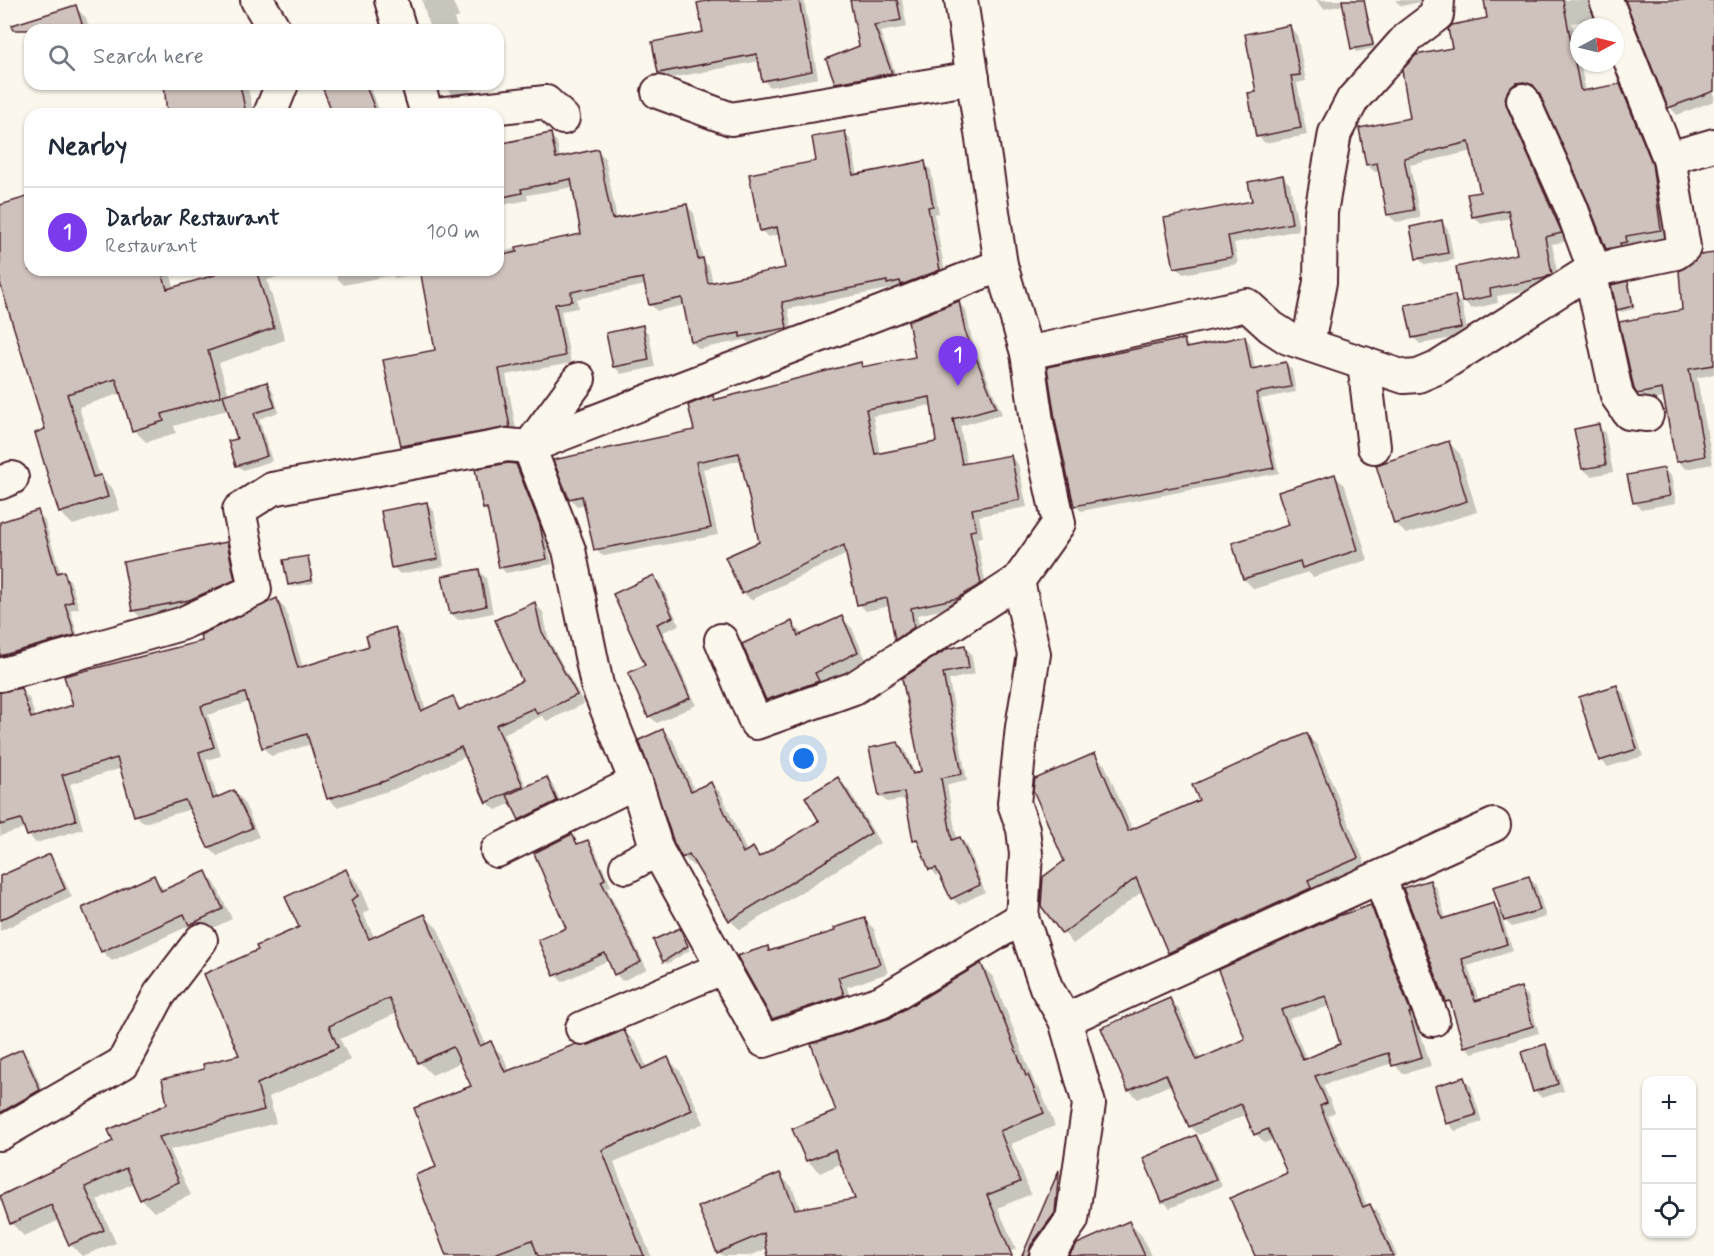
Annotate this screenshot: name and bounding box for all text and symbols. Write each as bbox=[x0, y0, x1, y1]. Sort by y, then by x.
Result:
north arrow bbox=[1570, 18, 1624, 72]
search box bbox=[24, 24, 504, 90]
icon: search bbox=[45, 41, 78, 74]
text: Search here bbox=[93, 43, 204, 71]
text: Nearby bbox=[48, 130, 127, 164]
text: Darbar Restaurant bbox=[105, 205, 280, 233]
text: 1 bbox=[63, 219, 72, 246]
text: 100 m bbox=[426, 219, 480, 246]
text: Restaurant bbox=[105, 233, 198, 260]
pin: 1 bbox=[938, 336, 978, 386]
your location bbox=[789, 744, 818, 773]
map controls bbox=[1642, 1076, 1696, 1238]
button: + bbox=[1642, 1076, 1696, 1130]
button: − bbox=[1642, 1130, 1696, 1184]
button: locate bbox=[1642, 1184, 1696, 1238]

